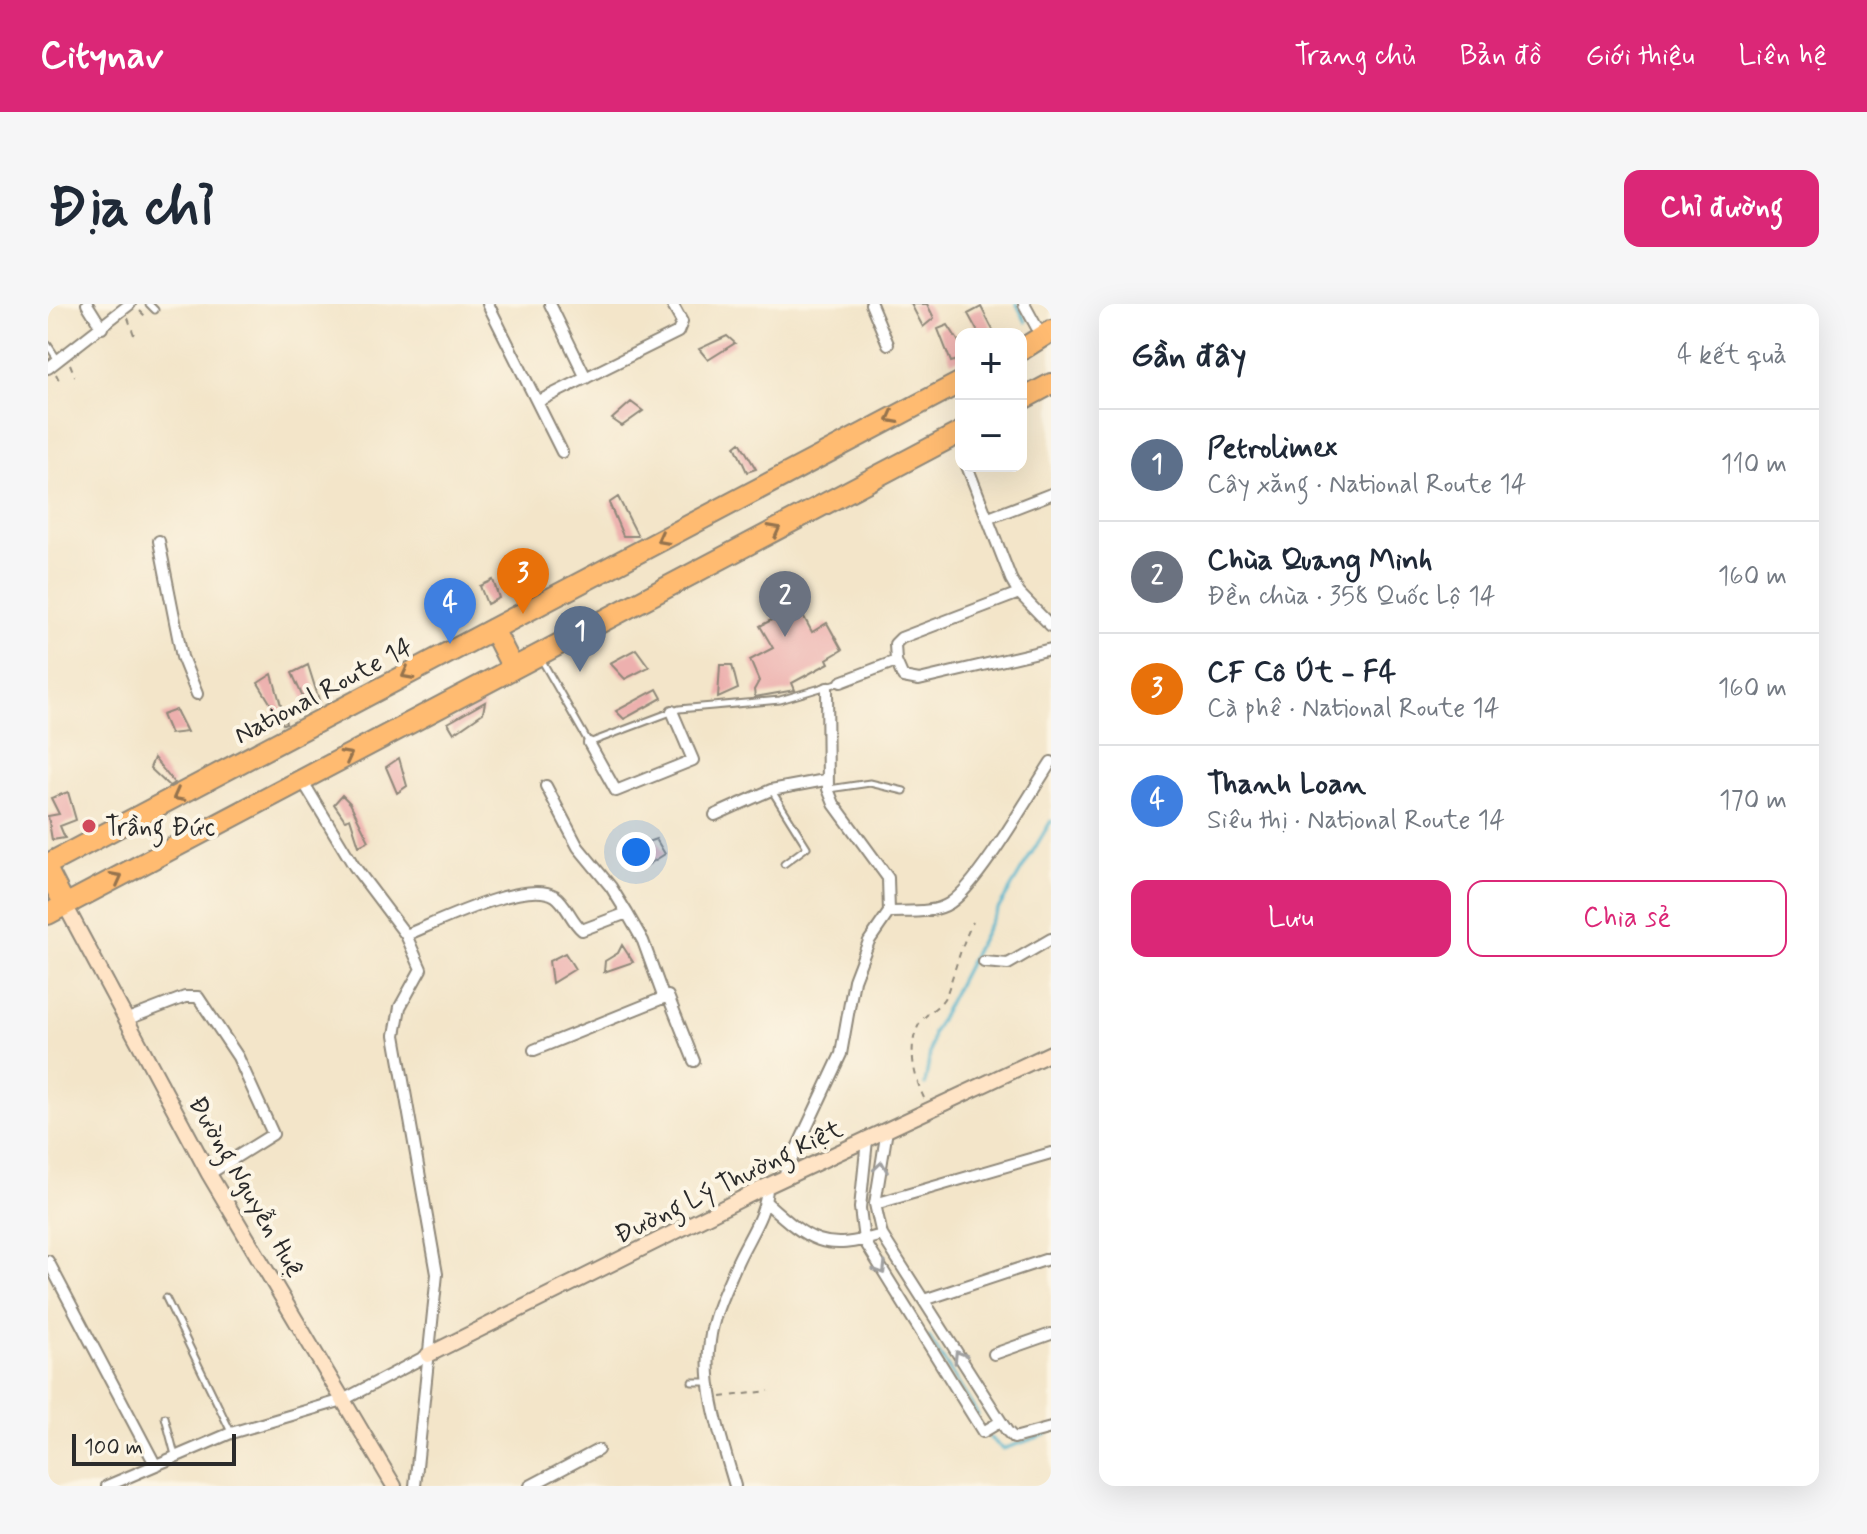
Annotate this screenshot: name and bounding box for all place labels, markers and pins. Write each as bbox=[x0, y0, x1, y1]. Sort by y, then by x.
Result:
pin: 3 bbox=[497, 548, 549, 614]
pin: 2 bbox=[759, 571, 811, 637]
pin: 4 bbox=[424, 578, 476, 644]
pin: 1 bbox=[554, 606, 606, 672]
place label: Trầng Đức bbox=[105, 811, 215, 848]
marker: Trầng Đức bbox=[80, 817, 98, 835]

